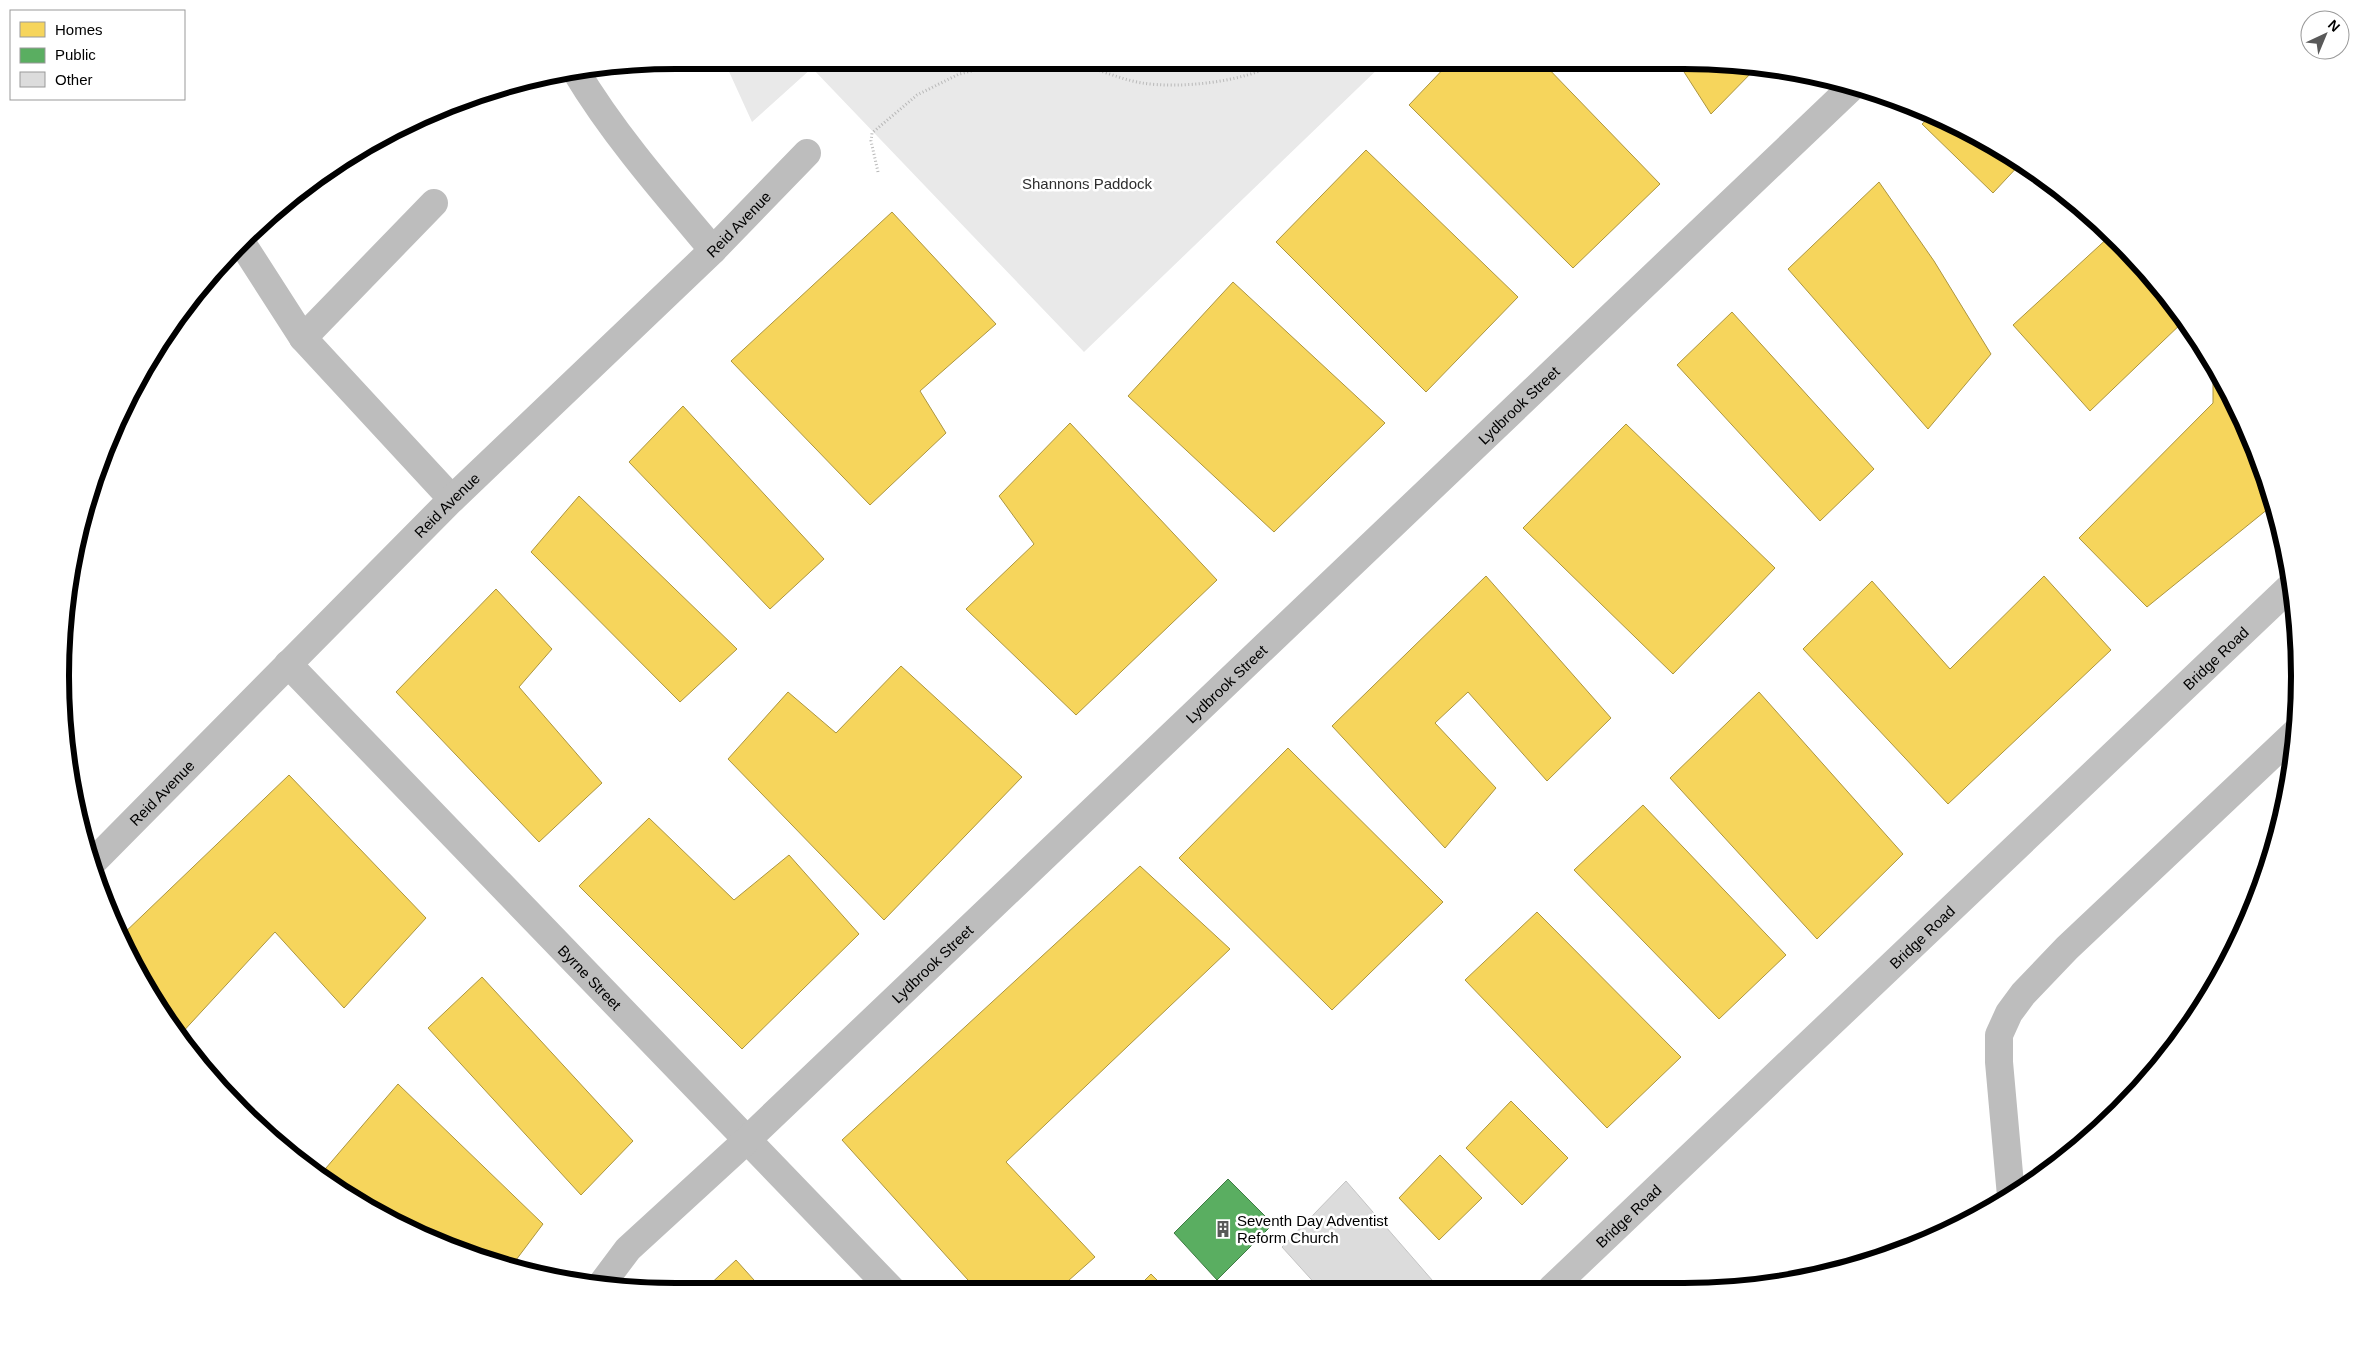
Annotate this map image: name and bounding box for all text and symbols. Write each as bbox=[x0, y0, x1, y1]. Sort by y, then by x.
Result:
legend bbox=[10, 10, 185, 100]
north arrow bbox=[2300, 10, 2350, 60]
text: N bbox=[2325, 16, 2343, 35]
text: Homes bbox=[55, 21, 103, 38]
text: Public bbox=[55, 46, 96, 63]
text: Other bbox=[55, 71, 93, 88]
park label: Shannons Paddock bbox=[1022, 175, 1153, 192]
street label: Reid Avenue bbox=[703, 188, 774, 260]
street label: Lydbrook Street bbox=[1474, 362, 1563, 447]
street label: Reid Avenue bbox=[411, 469, 483, 541]
street label: Bridge Road bbox=[2179, 623, 2251, 693]
street label: Lydbrook Street bbox=[1182, 640, 1271, 726]
street label: Reid Avenue bbox=[126, 756, 197, 829]
street label: Bridge Road bbox=[1886, 902, 1958, 972]
street label: Lydbrook Street bbox=[888, 921, 977, 1006]
street label: Byrne Street bbox=[555, 941, 626, 1014]
street label: Bridge Road bbox=[1592, 1181, 1664, 1251]
place label: Seventh Day Adventist Reform Church bbox=[1237, 1212, 1389, 1246]
building icon: Seventh Day Adventist Reform Church bbox=[1213, 1219, 1233, 1239]

